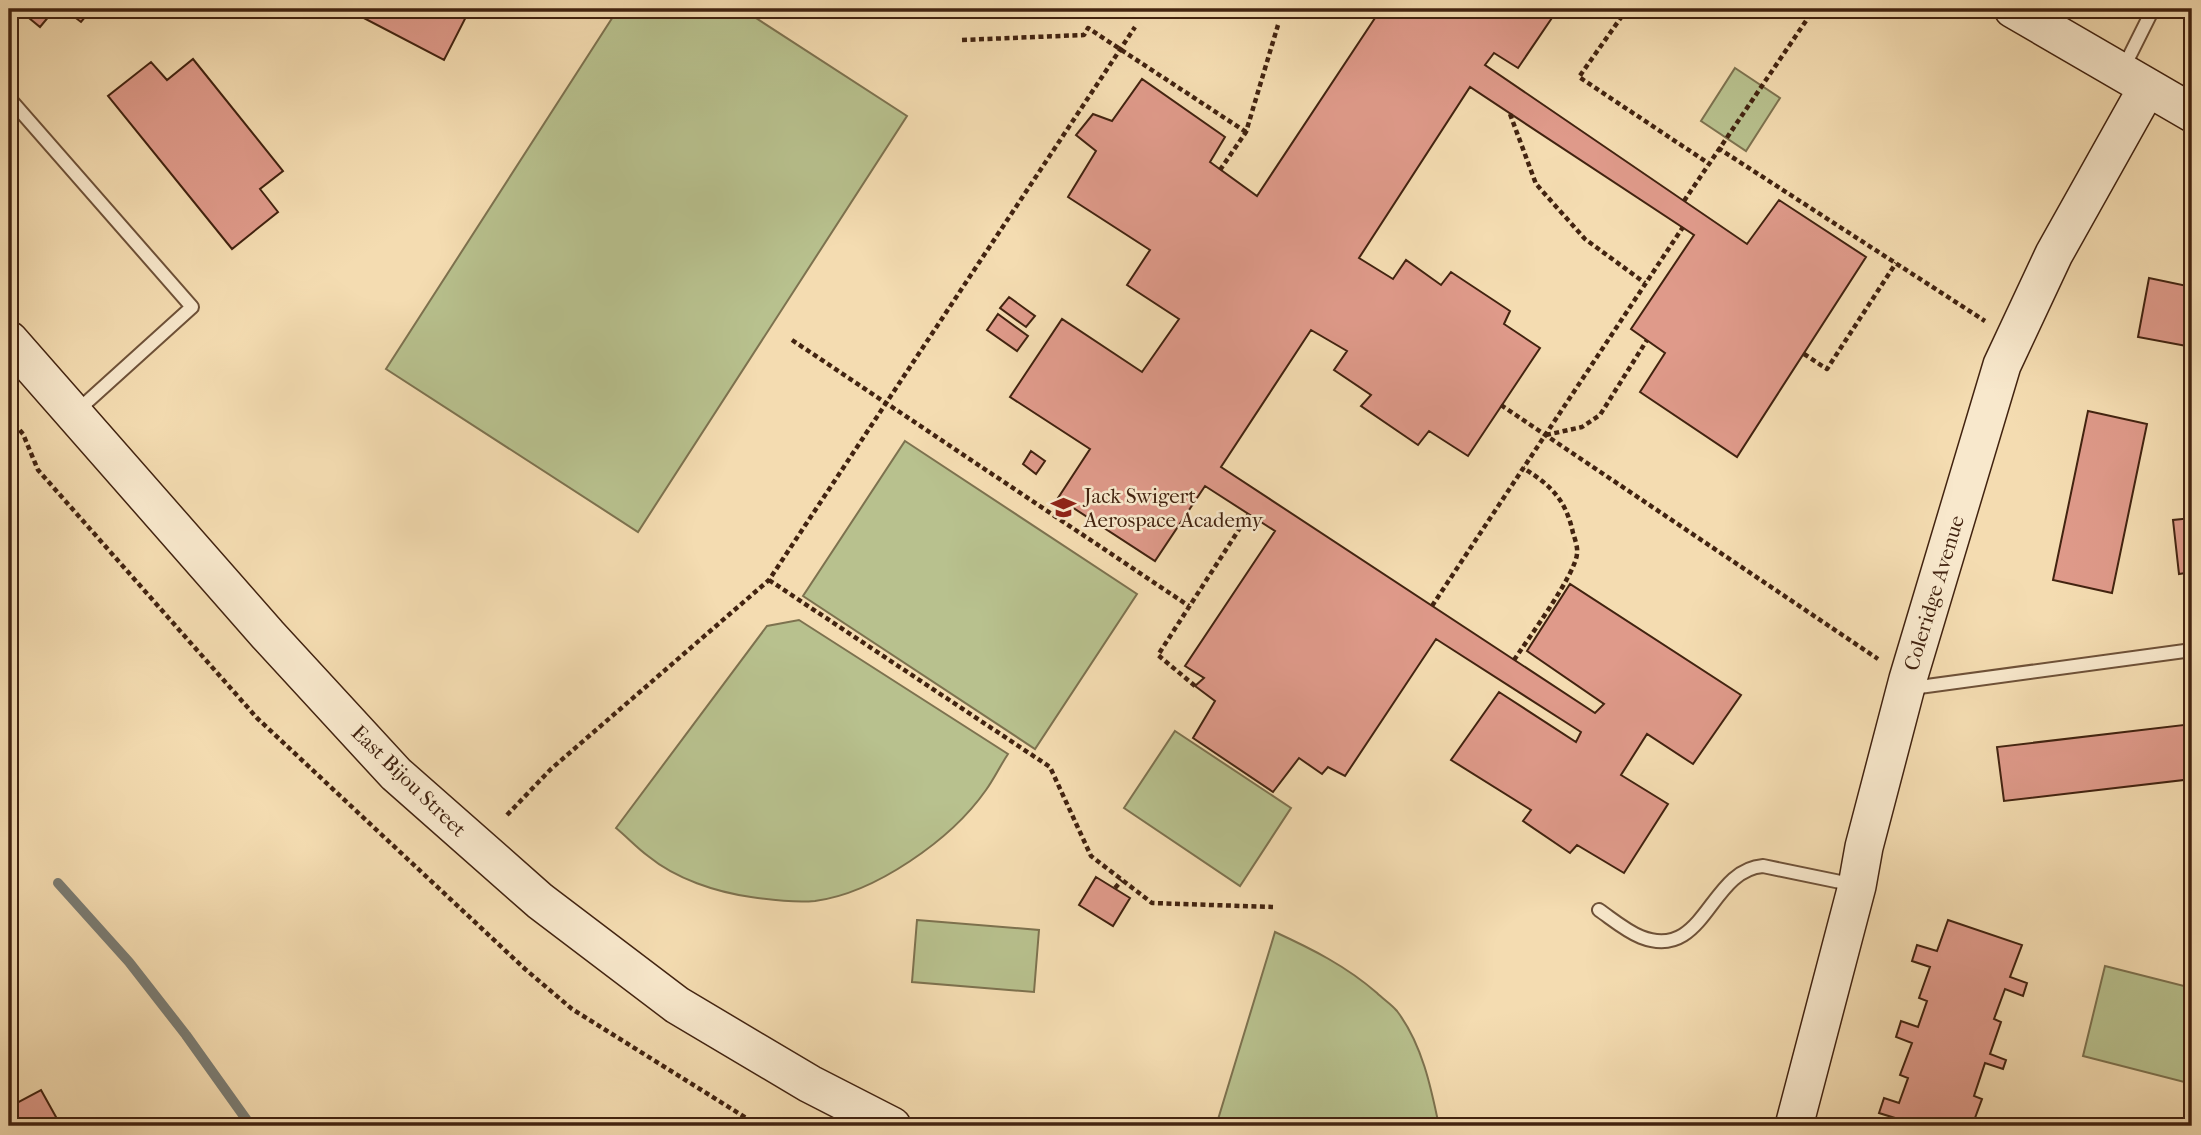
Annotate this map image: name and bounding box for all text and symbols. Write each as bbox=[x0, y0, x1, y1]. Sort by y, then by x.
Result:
place label: Jack Swigert Aerospace Academy bbox=[1082, 484, 1264, 532]
school or university icon: Jack Swigert Aerospace Academy bbox=[1050, 494, 1078, 522]
street label: Coleridge Avenue bbox=[1899, 513, 1969, 673]
street label: East Bijou Street bbox=[347, 720, 472, 842]

